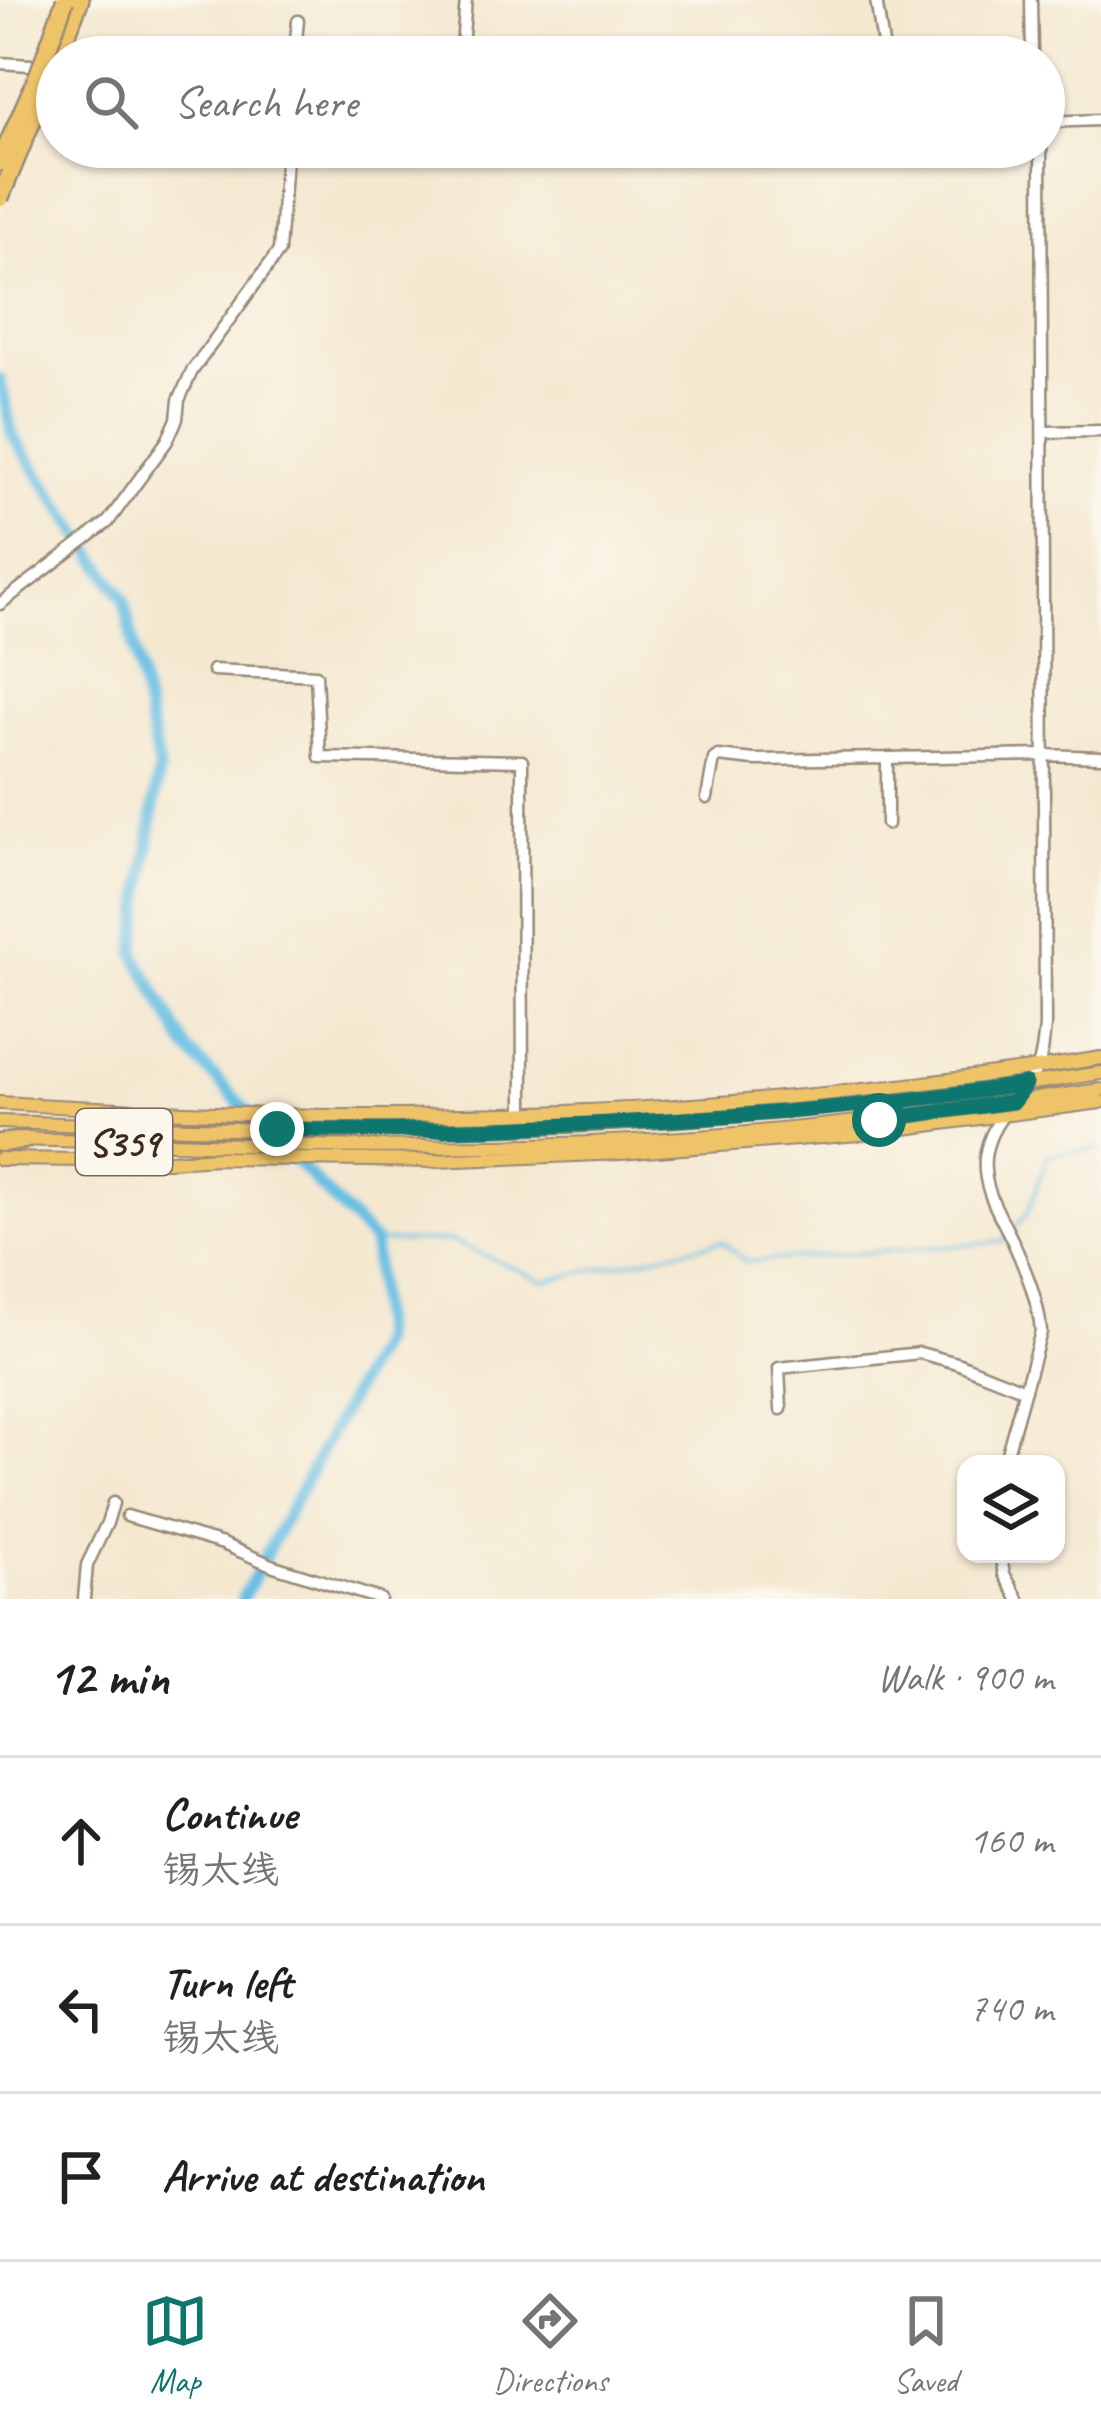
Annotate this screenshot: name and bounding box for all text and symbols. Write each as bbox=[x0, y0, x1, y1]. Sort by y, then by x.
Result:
search box bbox=[36, 36, 1065, 168]
icon: search bbox=[78, 69, 144, 135]
text: Search here bbox=[174, 74, 357, 131]
route start bbox=[852, 1093, 906, 1147]
route end bbox=[250, 1102, 304, 1156]
road number: S359 bbox=[76, 1109, 172, 1175]
map controls bbox=[957, 1455, 1065, 1563]
button: layers bbox=[957, 1455, 1065, 1563]
text: 12 min bbox=[48, 1645, 169, 1709]
text: Walk · 900 m bbox=[877, 1653, 1053, 1702]
text: Continue bbox=[162, 1786, 296, 1843]
icon: ahead bbox=[48, 1808, 114, 1874]
text: 160 m bbox=[969, 1816, 1053, 1865]
text: 锡太线 bbox=[162, 1846, 279, 1895]
text: Turn left bbox=[162, 1954, 292, 2011]
icon: left bbox=[48, 1976, 114, 2042]
text: 740 m bbox=[969, 1984, 1053, 2033]
text: 锡太线 bbox=[162, 2014, 279, 2063]
icon: arrive bbox=[48, 2144, 114, 2210]
text: Arrive at destination bbox=[162, 2148, 484, 2205]
tab: Map bbox=[142, 2288, 208, 2402]
tab: Directions bbox=[493, 2288, 608, 2402]
tab: Saved bbox=[893, 2288, 959, 2402]

